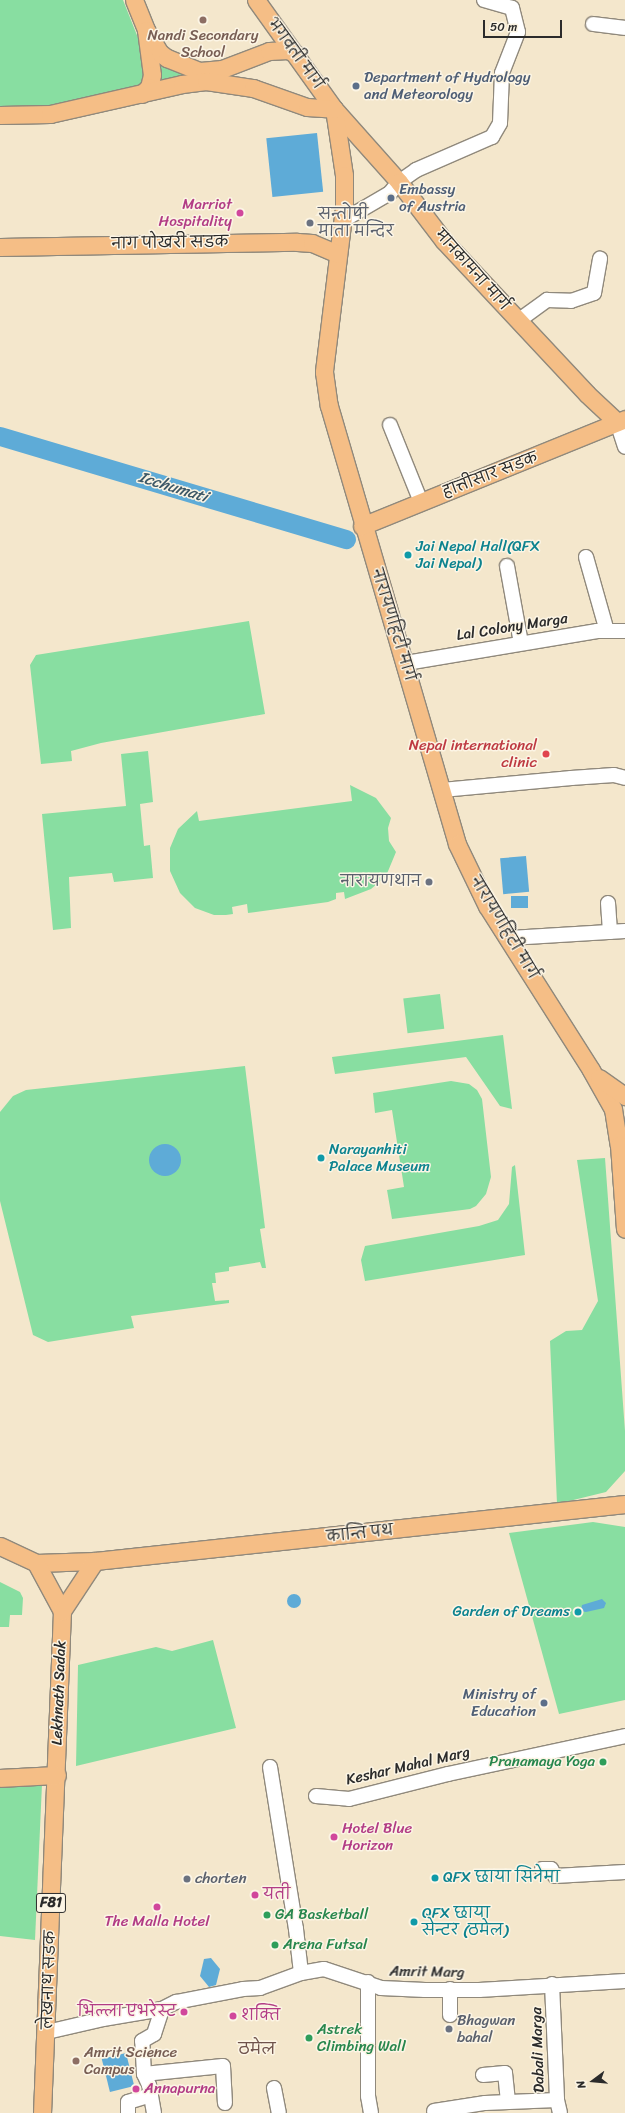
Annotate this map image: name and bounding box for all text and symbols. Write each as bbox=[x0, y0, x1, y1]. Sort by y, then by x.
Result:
scale bar bbox=[485, 12, 564, 38]
marker: Nandi Secondary School bbox=[198, 15, 208, 25]
street label: भगवती मार्ग bbox=[263, 15, 327, 93]
text: 50 m bbox=[490, 16, 517, 38]
place label: Nandi Secondary School bbox=[147, 26, 259, 61]
place label: Department of Hydrology and Meteorology bbox=[364, 68, 530, 103]
marker: Department of Hydrology and Meteorology bbox=[351, 81, 361, 91]
place label: Embassy of Austria bbox=[399, 180, 466, 215]
marker: Embassy of Austria bbox=[386, 193, 396, 203]
place label: Marriot Hospitality bbox=[159, 195, 232, 230]
place label: सन्तोषी माता मन्दिर bbox=[318, 205, 394, 240]
marker: Marriot Hospitality bbox=[235, 208, 245, 218]
marker: सन्तोषी माता मन्दिर bbox=[305, 218, 315, 228]
street label: मानकामना मार्ग bbox=[431, 226, 513, 314]
street label: नाग पोखरी सडक bbox=[111, 233, 229, 253]
street label: हात्तीसार सडक bbox=[440, 449, 540, 501]
water label: Icchumati bbox=[136, 467, 210, 507]
place label: Jai Nepal Hall(QFX Jai Nepal) bbox=[416, 537, 540, 572]
marker: Jai Nepal Hall(QFX Jai Nepal) bbox=[403, 550, 413, 560]
street label: नारायणहिटी मार्ग bbox=[367, 567, 419, 683]
street label: Lal Colony Marga bbox=[455, 609, 569, 645]
place label: Nepal international clinic bbox=[409, 736, 537, 771]
marker: Nepal international clinic bbox=[540, 748, 552, 760]
place label: नारायणथान bbox=[341, 873, 421, 891]
street label: नारायणहिटी मार्ग bbox=[466, 873, 542, 983]
marker: नारायणथान bbox=[424, 877, 434, 887]
place label: Narayanhiti Palace Museum bbox=[329, 1140, 431, 1175]
marker: Narayanhiti Palace Museum bbox=[316, 1153, 326, 1163]
street label: कान्ति पथ bbox=[326, 1522, 394, 1546]
place label: Garden of Dreams bbox=[453, 1603, 570, 1621]
marker: Garden of Dreams bbox=[573, 1607, 583, 1617]
street label: Lekhnath Sadak bbox=[48, 1640, 70, 1746]
place label: Ministry of Education bbox=[462, 1685, 536, 1720]
marker: Ministry of Education bbox=[539, 1698, 549, 1708]
street label: Keshar Mahal Marg bbox=[345, 1743, 471, 1789]
place label: Pranamaya Yoga bbox=[489, 1753, 595, 1771]
marker: Pranamaya Yoga bbox=[598, 1757, 608, 1767]
place label: Hotel Blue Horizon bbox=[342, 1819, 412, 1854]
marker: Hotel Blue Horizon bbox=[329, 1832, 339, 1842]
place label: QFX छाया सिनेमा bbox=[443, 1869, 560, 1887]
place label: chorten bbox=[195, 1870, 246, 1888]
marker: QFX छाया सिनेमा bbox=[430, 1873, 440, 1883]
marker: chorten bbox=[182, 1874, 192, 1884]
place label: यती bbox=[263, 1886, 290, 1904]
marker: यती bbox=[250, 1890, 260, 1900]
road number: F81 bbox=[35, 1891, 67, 1915]
marker: The Malla Hotel bbox=[152, 1902, 162, 1912]
place label: QFX छाया सेन्टर (ठमेल) bbox=[422, 1904, 508, 1939]
place label: GA Basketball bbox=[275, 1906, 368, 1924]
marker: GA Basketball bbox=[262, 1910, 272, 1920]
place label: The Malla Hotel bbox=[105, 1913, 209, 1931]
marker: QFX छाया सेन्टर (ठमेल) bbox=[409, 1917, 419, 1927]
street label: लेखनाथ सडक bbox=[38, 1930, 60, 2030]
place label: Arena Futsal bbox=[283, 1936, 368, 1954]
marker: Arena Futsal bbox=[270, 1940, 280, 1950]
street label: Amrit Marg bbox=[389, 1962, 465, 1982]
place label: भिल्ला एभरेस्ट bbox=[78, 2003, 176, 2021]
marker: भिल्ला एभरेस्ट bbox=[179, 2007, 189, 2017]
place label: शक्ति bbox=[241, 2007, 280, 2025]
street label: Dabali Marga bbox=[528, 2007, 548, 2093]
marker: शक्ति bbox=[228, 2011, 238, 2021]
place label: Bhagwan bahal bbox=[457, 2011, 515, 2046]
place label: Astrek Climbing Wall bbox=[317, 2020, 406, 2055]
marker: Bhagwan bahal bbox=[444, 2024, 454, 2034]
marker: Astrek Climbing Wall bbox=[304, 2033, 314, 2043]
district label: ठमेल bbox=[238, 2039, 276, 2059]
place label: Amrit Science Campus bbox=[84, 2043, 177, 2078]
marker: Amrit Science Campus bbox=[71, 2056, 81, 2066]
north arrow bbox=[573, 2061, 613, 2101]
text: N bbox=[571, 2078, 591, 2091]
place label: Annapurna bbox=[144, 2080, 215, 2098]
marker: Annapurna bbox=[131, 2084, 141, 2094]

